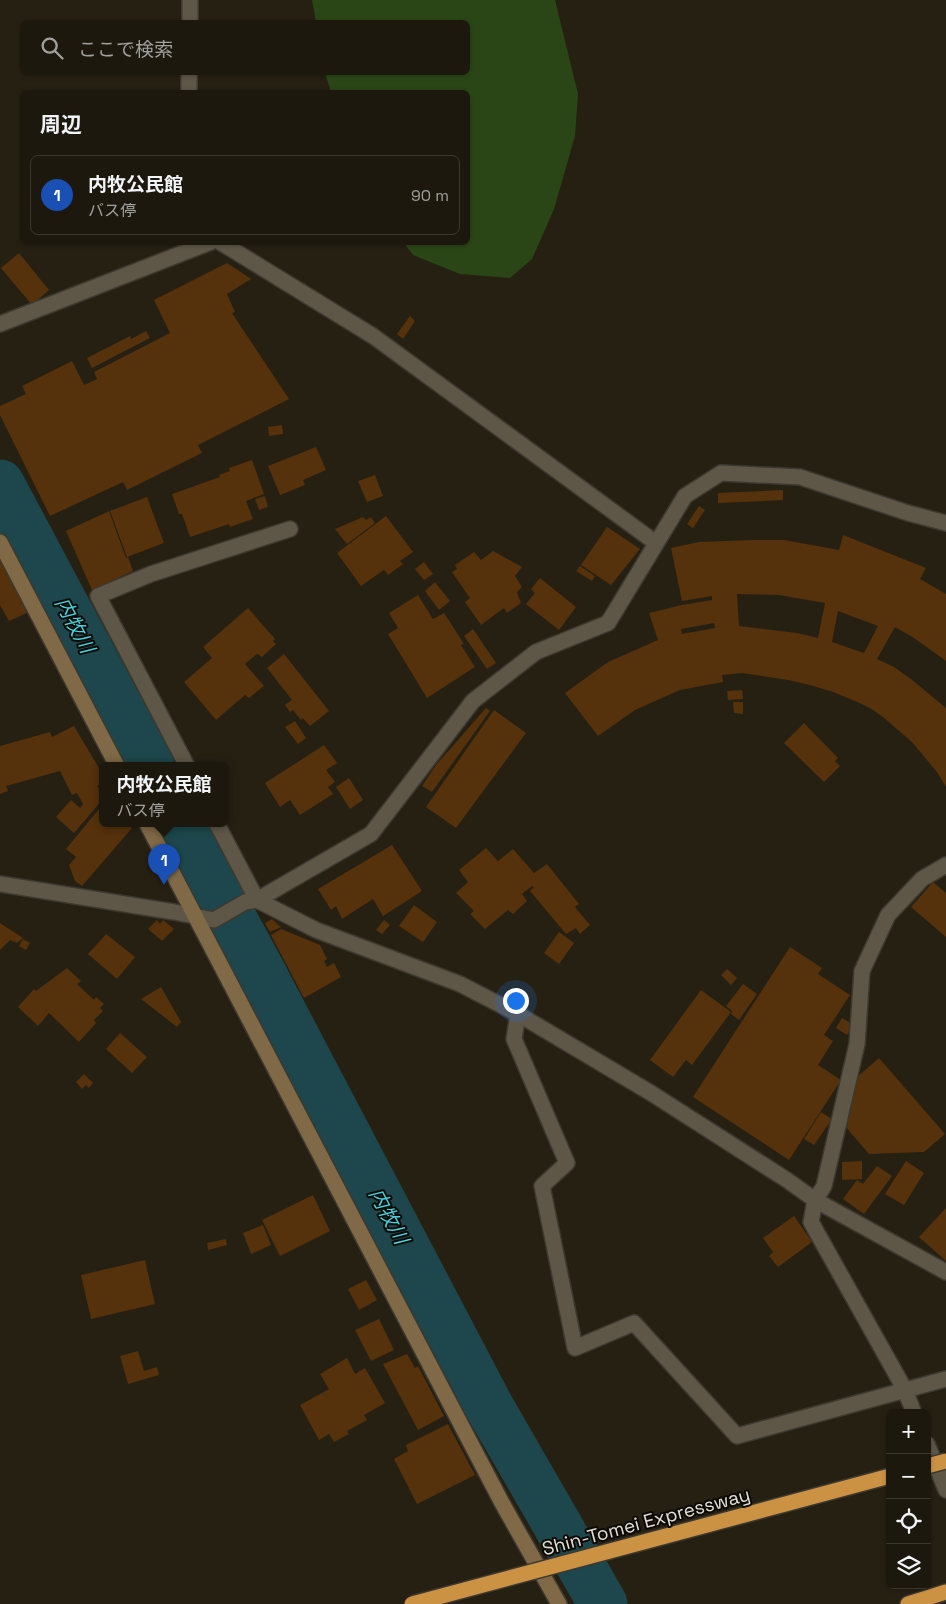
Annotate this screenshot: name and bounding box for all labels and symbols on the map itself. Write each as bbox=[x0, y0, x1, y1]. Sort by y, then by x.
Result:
water label: 内牧川 bbox=[49, 592, 102, 659]
pin: 1 bbox=[148, 844, 180, 885]
your location bbox=[503, 988, 529, 1014]
water label: 内牧川 bbox=[363, 1183, 416, 1250]
street label: Shin-Tomei Expressway bbox=[539, 1482, 753, 1561]

